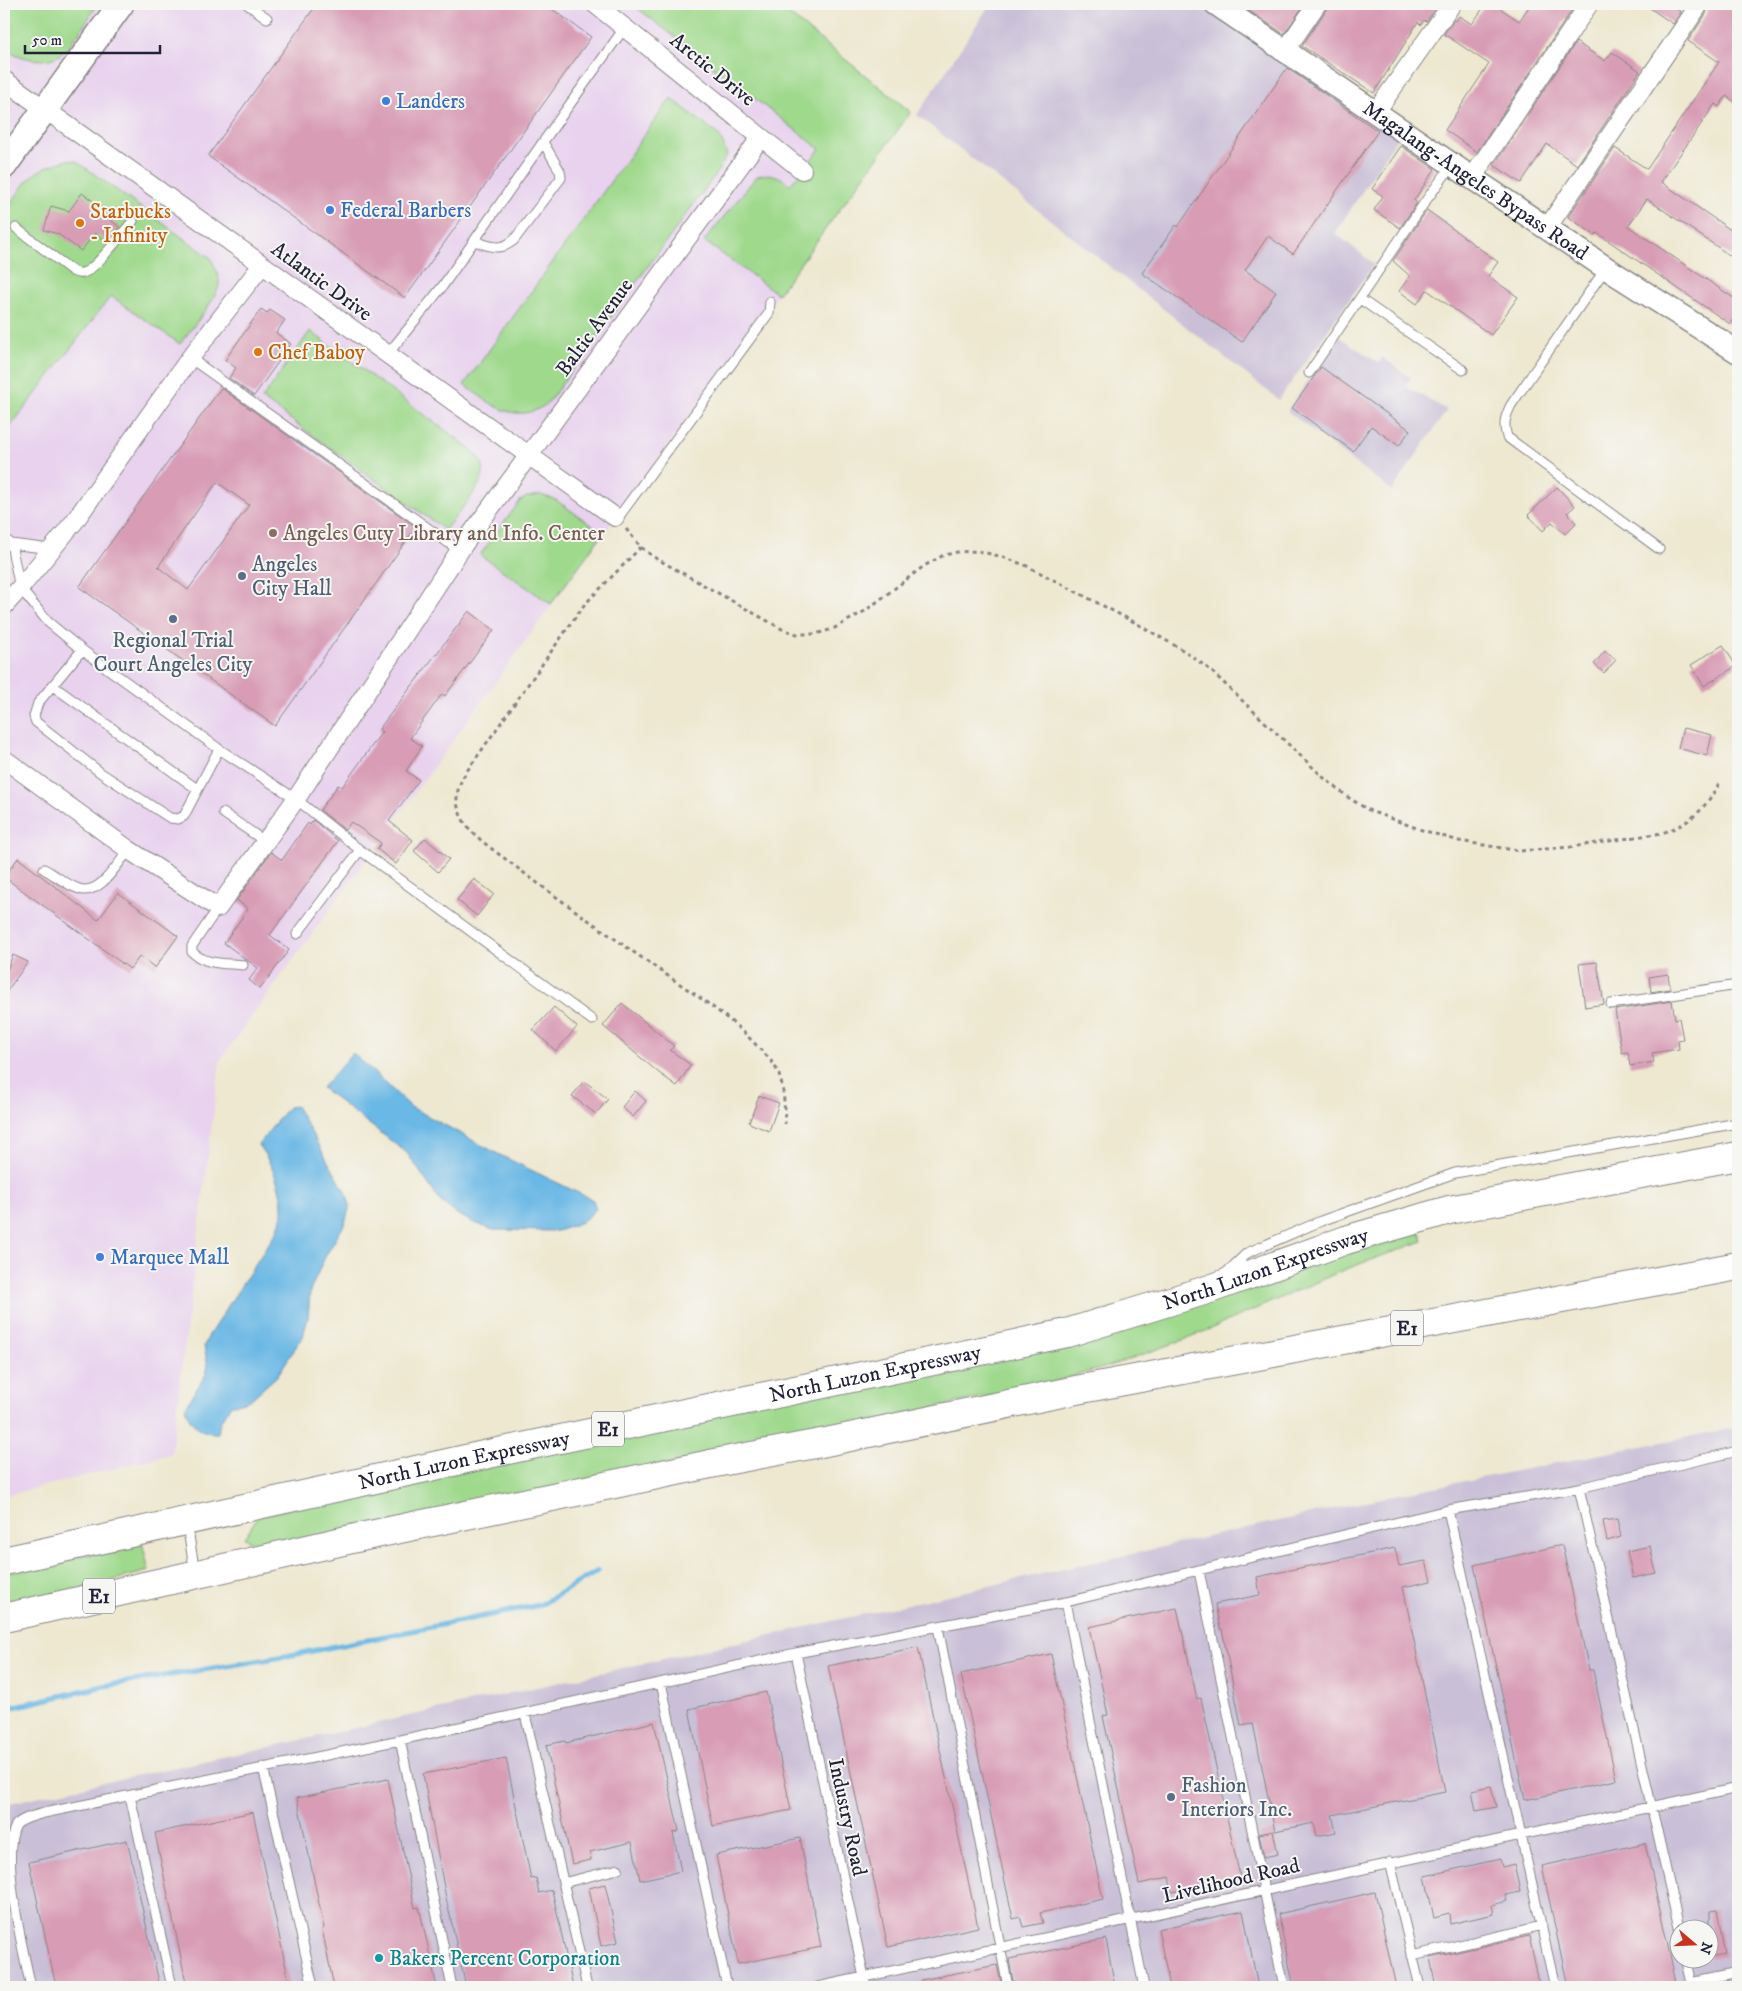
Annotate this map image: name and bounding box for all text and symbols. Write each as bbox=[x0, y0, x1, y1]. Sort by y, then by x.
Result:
scale bar bbox=[25, 22, 160, 54]
street label: Arctic Drive bbox=[664, 27, 761, 112]
text: 50 m bbox=[32, 31, 62, 50]
place label: Landers bbox=[396, 89, 465, 115]
marker: Landers bbox=[380, 95, 392, 107]
street label: Magalang-Angeles Bypass Road bbox=[1357, 96, 1594, 267]
place label: Federal Barbers bbox=[340, 198, 471, 224]
place label: Starbucks - Infinity bbox=[90, 199, 171, 249]
marker: Federal Barbers bbox=[324, 204, 336, 216]
marker: Starbucks - Infinity bbox=[74, 217, 86, 229]
street label: Atlantic Drive bbox=[266, 236, 377, 327]
street label: Baltic Avenue bbox=[551, 273, 639, 382]
place label: Chef Baboy bbox=[268, 340, 366, 366]
marker: Chef Baboy bbox=[252, 346, 264, 358]
place label: Angeles Cuty Library and Info. Center bbox=[283, 521, 605, 547]
marker: Angeles Cuty Library and Info. Center bbox=[267, 527, 279, 539]
place label: Angeles City Hall bbox=[252, 552, 332, 602]
marker: Angeles City Hall bbox=[236, 570, 248, 582]
marker: Regional Trial Court Angeles City bbox=[167, 613, 179, 625]
place label: Regional Trial Court Angeles City bbox=[94, 628, 254, 678]
street label: North Luzon Expressway bbox=[1160, 1222, 1372, 1317]
place label: Marquee Mall bbox=[110, 1245, 230, 1271]
marker: Marquee Mall bbox=[94, 1251, 106, 1263]
road number: E1 bbox=[1391, 1310, 1423, 1346]
street label: North Luzon Expressway bbox=[767, 1339, 984, 1409]
road number: E1 bbox=[592, 1412, 624, 1446]
street label: North Luzon Expressway bbox=[356, 1425, 573, 1496]
road number: E1 bbox=[83, 1578, 115, 1614]
street label: Industry Road bbox=[822, 1756, 872, 1879]
place label: Fashion Interiors Inc. bbox=[1181, 1773, 1292, 1823]
marker: Fashion Interiors Inc. bbox=[1165, 1791, 1177, 1803]
street label: Livelihood Road bbox=[1160, 1852, 1303, 1909]
north arrow bbox=[1670, 1918, 1720, 1968]
text: N bbox=[1695, 1940, 1716, 1957]
place label: Bakers Percent Corporation bbox=[389, 1946, 620, 1972]
marker: Bakers Percent Corporation bbox=[373, 1952, 385, 1964]

